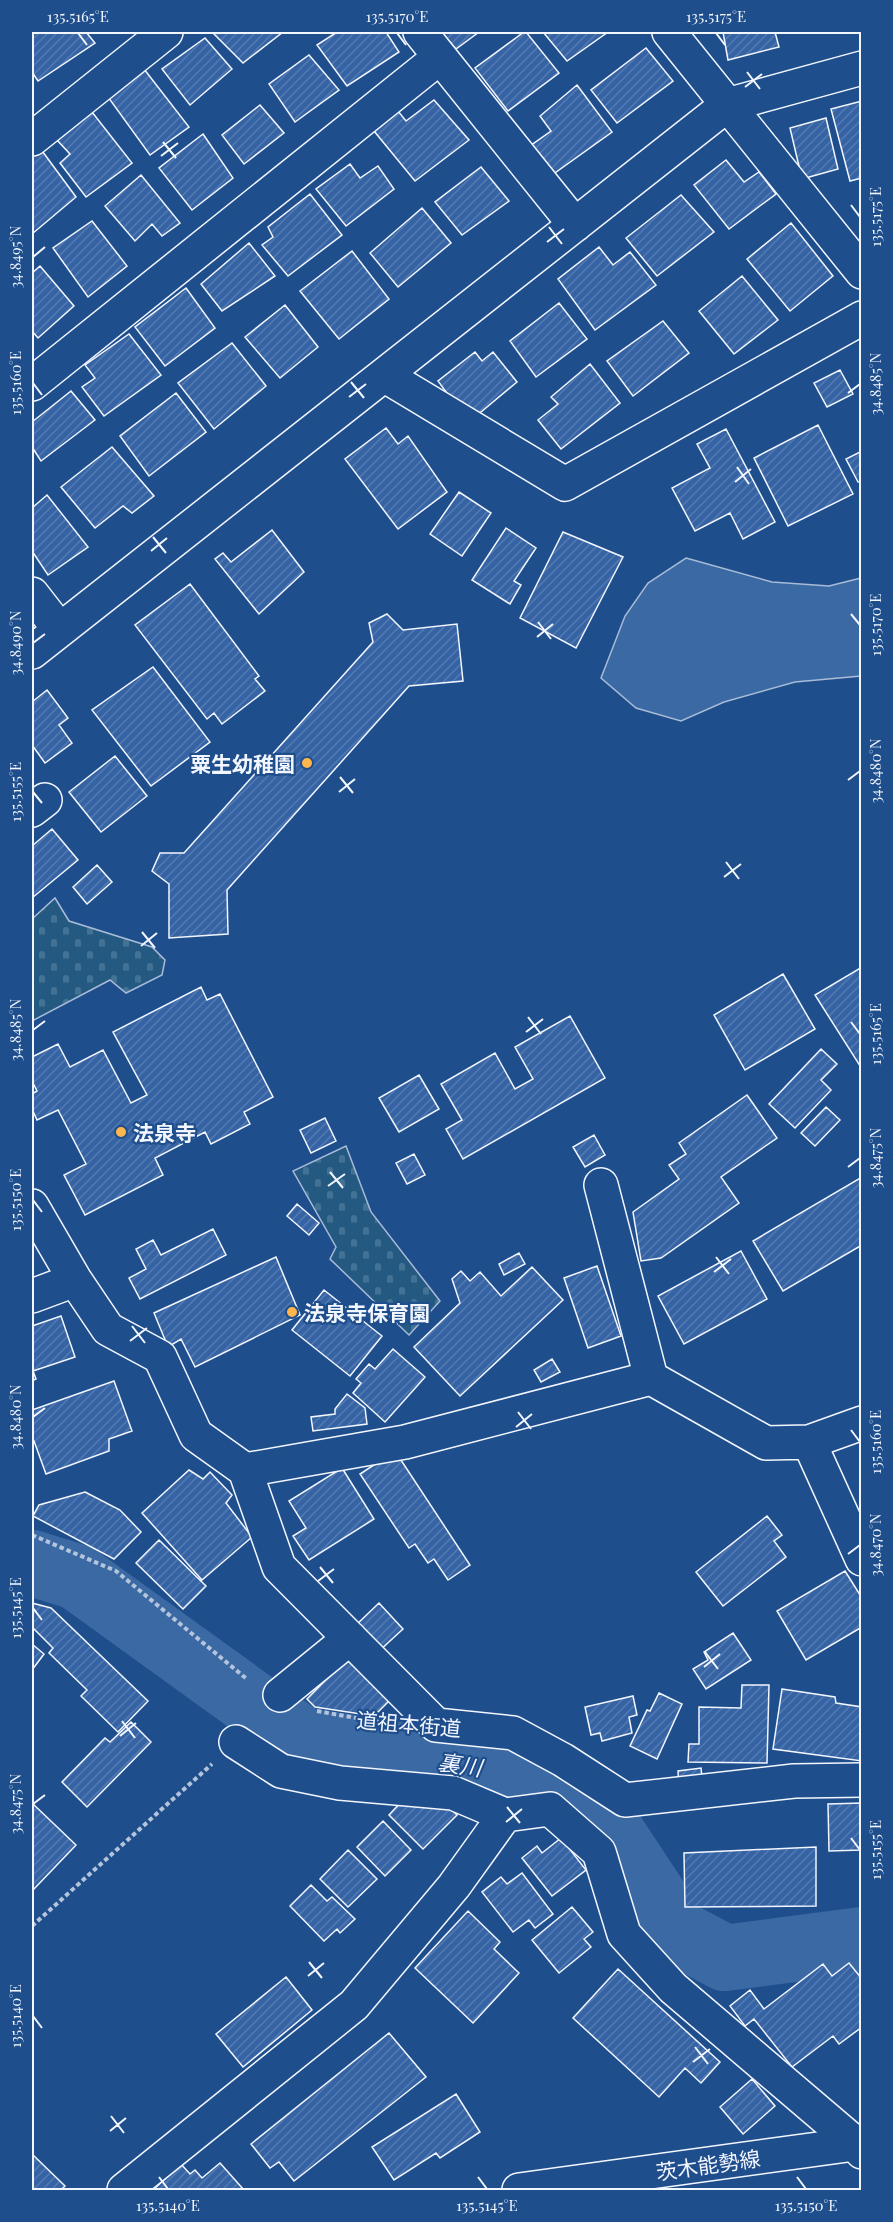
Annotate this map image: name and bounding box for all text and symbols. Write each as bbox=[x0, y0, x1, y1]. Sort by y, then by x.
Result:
text: 135.5165°E bbox=[47, 6, 109, 26]
text: 135.5170°E bbox=[366, 6, 428, 26]
text: 135.5175°E bbox=[686, 6, 746, 26]
text: 135.5175°E bbox=[865, 187, 885, 247]
text: 34.8495°N bbox=[5, 225, 25, 288]
text: 135.5160°E bbox=[5, 351, 25, 415]
text: 34.8485°N bbox=[865, 352, 885, 415]
text: 135.5170°E bbox=[865, 594, 885, 656]
text: 34.8490°N bbox=[5, 610, 25, 675]
text: 34.8480°N bbox=[865, 738, 885, 804]
place label: 粟生幼稚園 bbox=[190, 749, 295, 777]
marker: 粟生幼稚園 bbox=[300, 756, 314, 770]
text: 135.5155°E bbox=[5, 762, 25, 822]
text: 34.8485°N bbox=[5, 998, 25, 1061]
text: 135.5165°E bbox=[865, 1003, 885, 1065]
place label: 法泉寺 bbox=[133, 1118, 196, 1146]
marker: 法泉寺 bbox=[114, 1125, 128, 1139]
text: 34.8475°N bbox=[865, 1127, 885, 1188]
text: 135.5150°E bbox=[5, 1169, 25, 1231]
place label: 法泉寺保育園 bbox=[304, 1298, 430, 1326]
marker: 法泉寺保育園 bbox=[285, 1305, 299, 1319]
text: 34.8480°N bbox=[5, 1384, 25, 1450]
text: 135.5160°E bbox=[865, 1410, 885, 1474]
text: 34.8470°N bbox=[865, 1513, 885, 1577]
text: 135.5145°E bbox=[5, 1577, 25, 1639]
street label: 道祖本街道 bbox=[355, 1704, 463, 1742]
water label: 裏川 bbox=[436, 1746, 486, 1782]
text: 34.8475°N bbox=[5, 1773, 25, 1834]
text: 135.5155°E bbox=[865, 1820, 885, 1880]
text: 135.5140°E bbox=[5, 1984, 25, 2048]
street label: 茨木能勢線 bbox=[654, 2143, 762, 2185]
text: 135.5140°E bbox=[136, 2195, 200, 2215]
text: 135.5145°E bbox=[456, 2195, 518, 2215]
text: 135.5150°E bbox=[775, 2195, 837, 2215]

